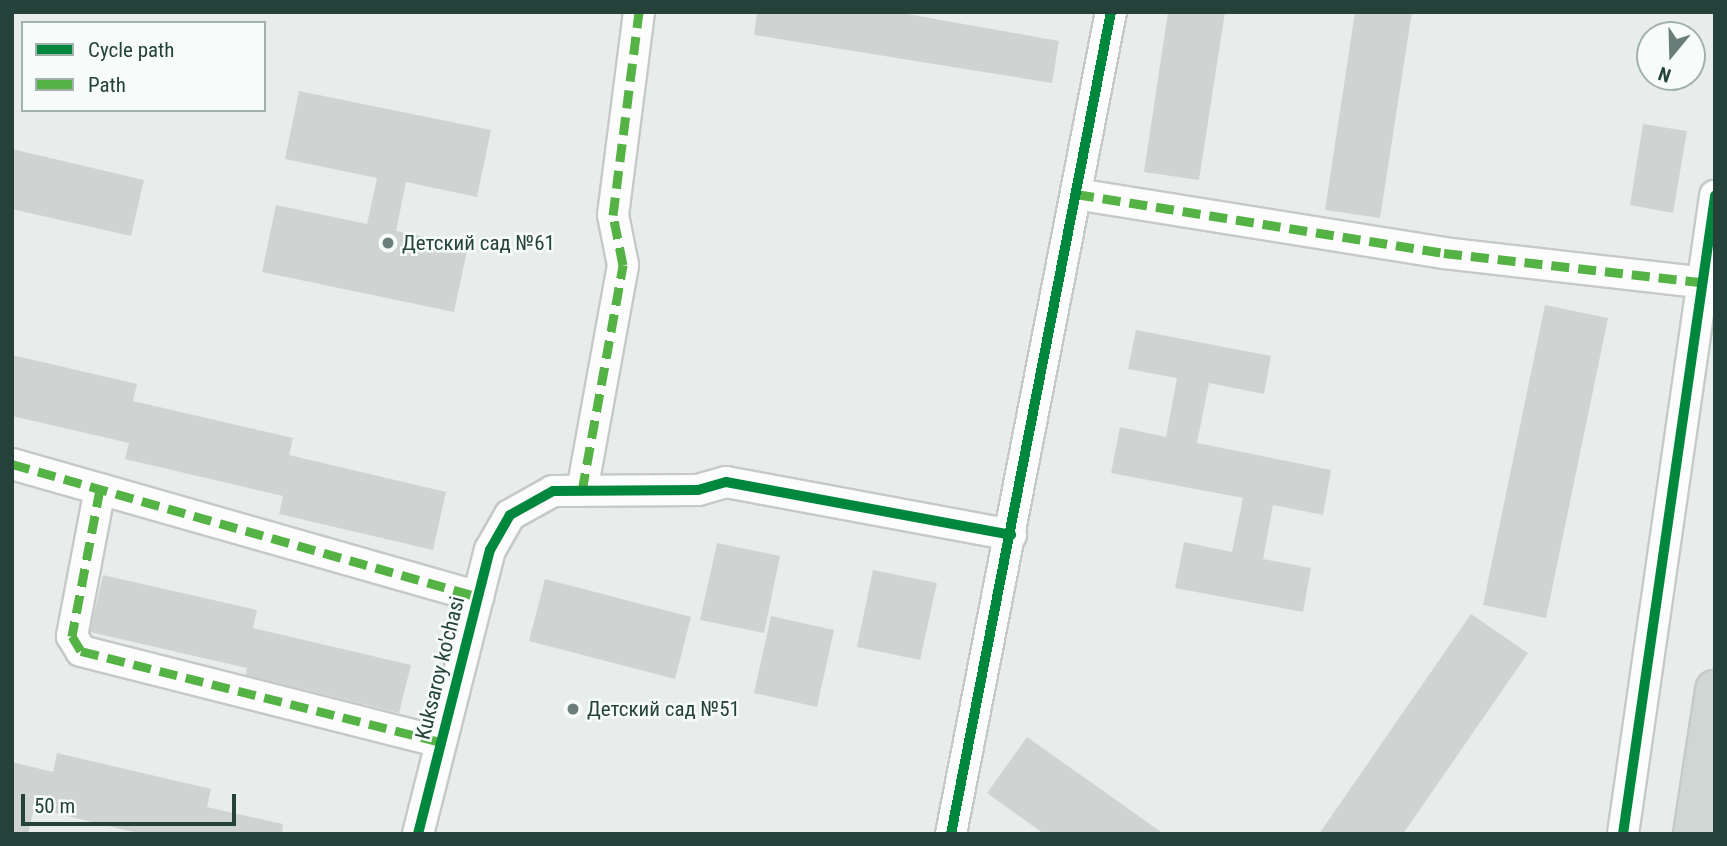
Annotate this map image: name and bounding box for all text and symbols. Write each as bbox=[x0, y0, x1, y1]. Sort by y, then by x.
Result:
legend bbox=[21, 21, 266, 112]
north arrow bbox=[1636, 21, 1706, 91]
text: Cycle path bbox=[88, 38, 174, 62]
text: N bbox=[1655, 62, 1674, 87]
text: Path bbox=[88, 73, 126, 97]
place label: Детский сад №61 bbox=[402, 230, 555, 256]
marker: Детский сад №61 bbox=[380, 235, 396, 251]
street label: Kuksaroy ko'chasi bbox=[410, 594, 470, 742]
place label: Детский сад №51 bbox=[587, 696, 740, 722]
marker: Детский сад №51 bbox=[565, 701, 581, 717]
scale bar bbox=[24, 780, 240, 824]
text: 50 m bbox=[34, 794, 75, 818]

